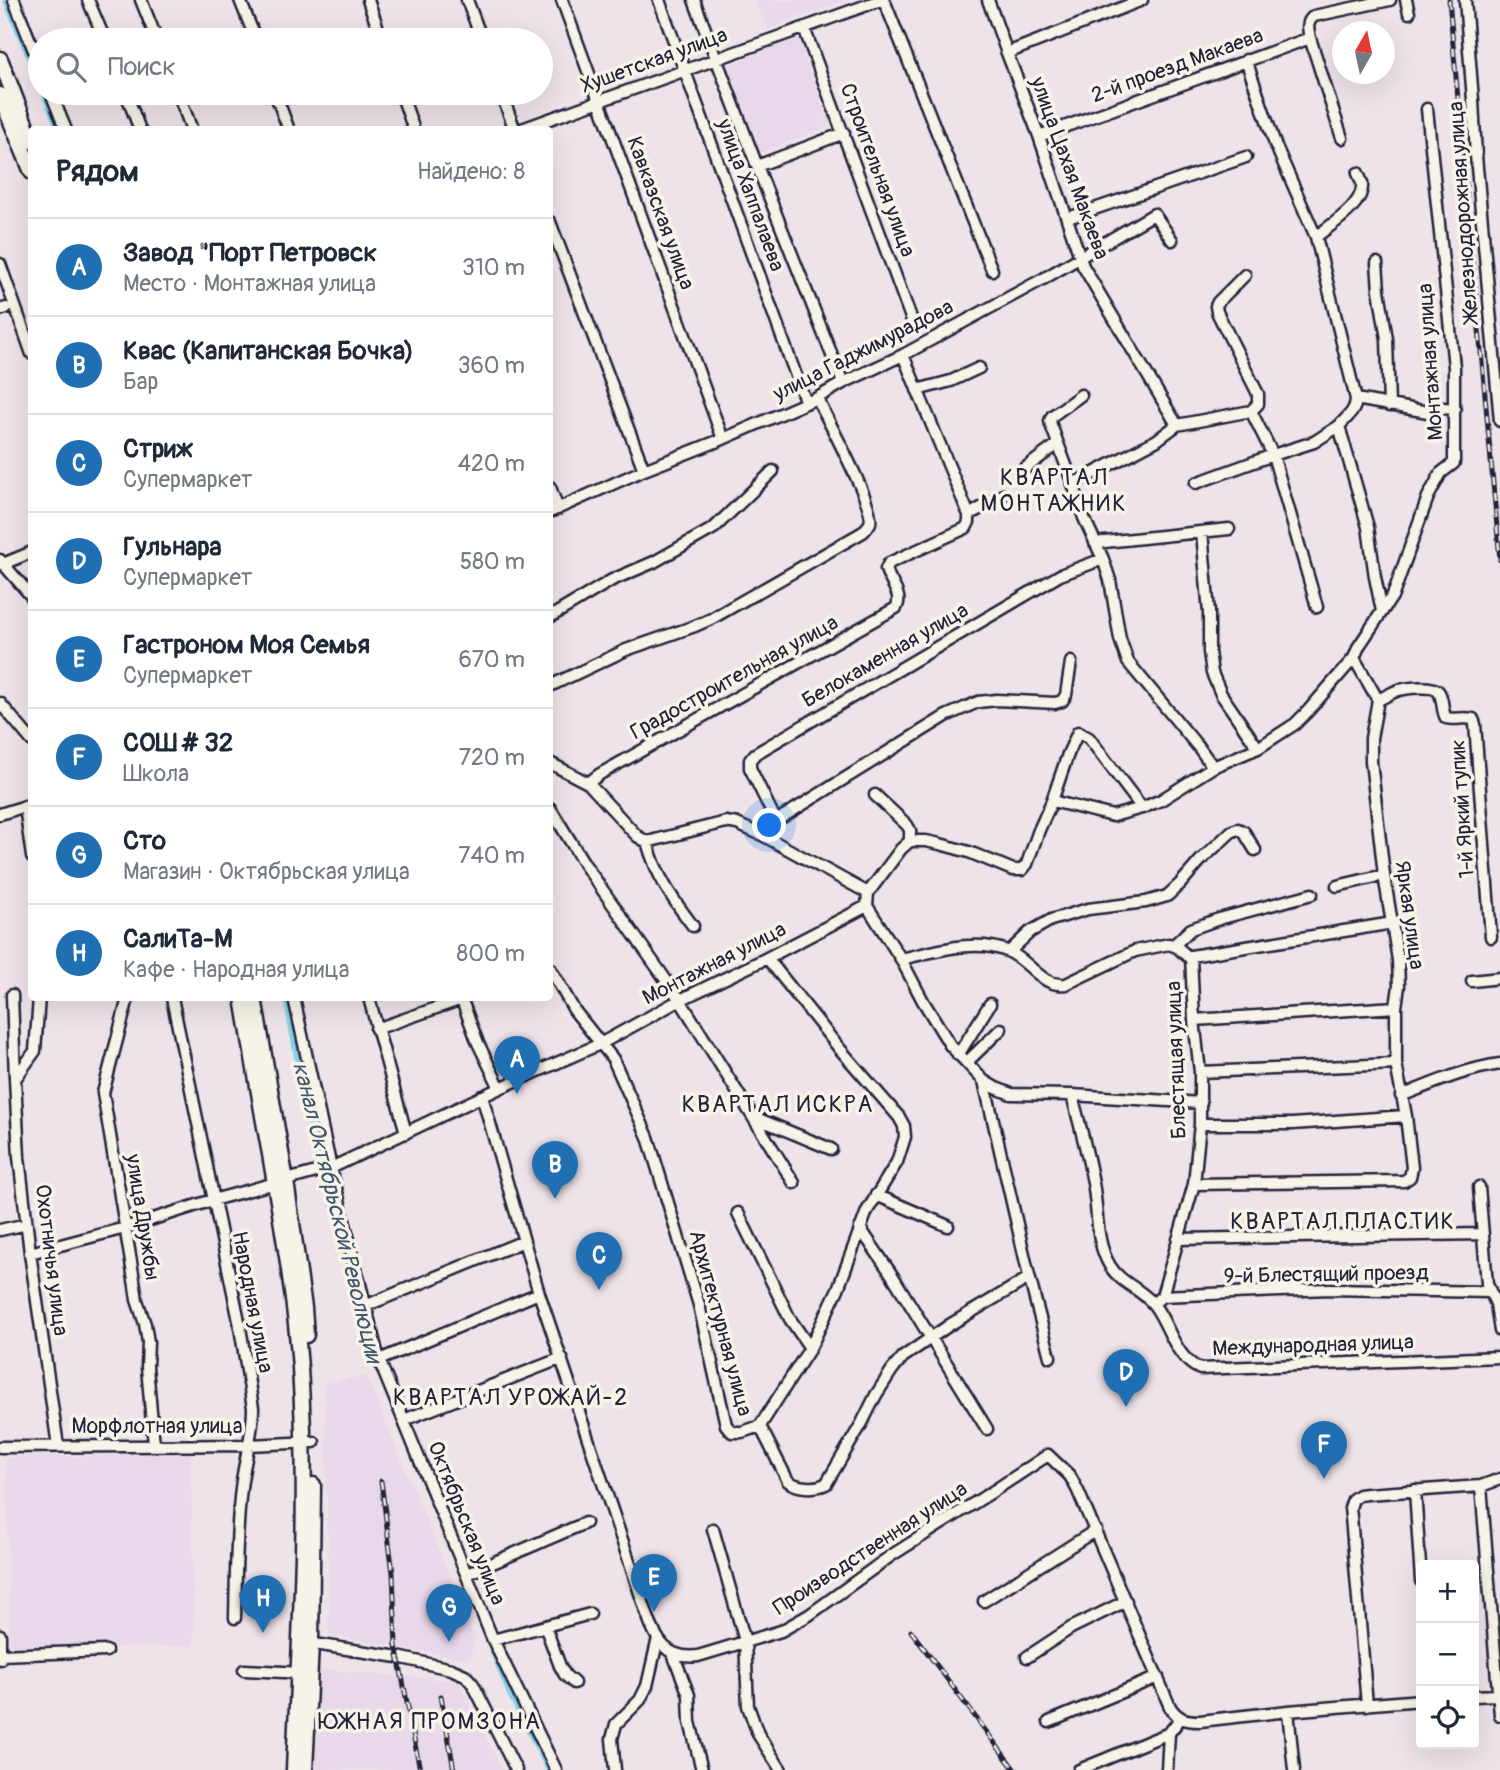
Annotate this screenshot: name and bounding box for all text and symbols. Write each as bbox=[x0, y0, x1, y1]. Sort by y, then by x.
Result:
street label: Хушетская улица bbox=[577, 21, 731, 99]
north arrow bbox=[1332, 21, 1395, 84]
street label: 2-й проезд Макаева bbox=[1088, 22, 1267, 109]
search box bbox=[28, 28, 553, 105]
icon: search bbox=[52, 48, 90, 86]
text: Поиск bbox=[108, 51, 176, 83]
street label: улица Цахая Макаева bbox=[1024, 72, 1115, 263]
street label: Строительная улица bbox=[834, 80, 921, 261]
street label: Железнодорожная улица bbox=[1442, 100, 1485, 326]
street label: улица Хаппалаева bbox=[710, 114, 791, 275]
street label: Кавказская улица bbox=[620, 133, 701, 293]
text: Рядом bbox=[56, 153, 139, 190]
text: Найдено: 8 bbox=[417, 157, 525, 186]
text: Завод "Порт Петровск bbox=[123, 237, 377, 269]
text: A bbox=[72, 253, 86, 282]
text: 310 m bbox=[462, 253, 525, 282]
text: Место · Монтажная улица bbox=[123, 269, 376, 298]
street label: Монтажная улица bbox=[1412, 282, 1449, 441]
street label: улица Гаджимурадова bbox=[768, 293, 958, 408]
text: Квас (Капитанская Бочка) bbox=[123, 335, 414, 367]
text: B bbox=[72, 351, 86, 380]
text: 360 m bbox=[458, 351, 525, 380]
text: Бар bbox=[123, 367, 158, 396]
text: Стриж bbox=[123, 433, 193, 465]
text: C bbox=[72, 449, 86, 478]
text: 420 m bbox=[458, 449, 525, 478]
district label: КВАРТАЛ МОНТАЖНИК bbox=[981, 463, 1127, 518]
text: Супермаркет bbox=[123, 465, 252, 494]
text: Гульнара bbox=[123, 531, 222, 563]
text: D bbox=[72, 547, 86, 576]
text: 580 m bbox=[460, 547, 525, 576]
text: Супермаркет bbox=[123, 563, 252, 592]
street label: Белокаменная улица bbox=[797, 597, 973, 714]
street label: Градостроительная улица bbox=[626, 609, 843, 746]
text: Гастроном Моя Семья bbox=[123, 629, 370, 661]
text: E bbox=[73, 645, 85, 674]
text: 670 m bbox=[459, 645, 525, 674]
text: Супермаркет bbox=[123, 661, 252, 690]
text: СОШ # 32 bbox=[123, 727, 233, 759]
street label: 1-й Яркий тупик bbox=[1444, 739, 1481, 879]
text: F bbox=[72, 743, 86, 772]
text: 720 m bbox=[459, 743, 525, 772]
text: Школа bbox=[123, 759, 189, 788]
your location bbox=[752, 808, 786, 842]
text: Сто bbox=[123, 825, 166, 857]
text: G bbox=[71, 841, 87, 870]
text: 740 m bbox=[458, 841, 525, 870]
text: Магазин · Октябрьская улица bbox=[123, 857, 410, 886]
street label: Яркая улица bbox=[1389, 859, 1430, 971]
street label: Монтажная улица bbox=[638, 916, 791, 1011]
text: СалиТа-М bbox=[123, 923, 233, 955]
text: H bbox=[72, 939, 86, 968]
text: 800 m bbox=[457, 939, 525, 968]
text: Кафе · Народная улица bbox=[123, 955, 349, 984]
street label: Блестящая улица bbox=[1160, 981, 1193, 1139]
pin: A bbox=[494, 1036, 540, 1094]
water label: канал Октябрьской Революции bbox=[286, 1059, 390, 1368]
district label: КВАРТАЛ ИСКРА bbox=[682, 1090, 874, 1119]
pin: B bbox=[532, 1141, 578, 1199]
street label: улица Дружбы bbox=[119, 1151, 166, 1282]
street label: Охотничья улица bbox=[29, 1183, 74, 1337]
district label: КВАРТАЛ ПЛАСТИК bbox=[1230, 1207, 1456, 1236]
street label: Архитектурная улица bbox=[683, 1227, 758, 1419]
street label: Народная улица bbox=[226, 1229, 279, 1375]
pin: C bbox=[576, 1232, 622, 1290]
street label: 9-й Блестящий проезд bbox=[1223, 1259, 1429, 1290]
street label: Международная улица bbox=[1212, 1328, 1414, 1363]
pin: D bbox=[1103, 1349, 1149, 1407]
district label: КВАРТАЛ УРОЖАЙ-2 bbox=[393, 1383, 629, 1412]
street label: Морфлотная улица bbox=[72, 1413, 242, 1440]
pin: F bbox=[1301, 1421, 1347, 1479]
street label: Октябрьская улица bbox=[421, 1437, 512, 1609]
street label: Производственная улица bbox=[768, 1475, 973, 1621]
pin: E bbox=[631, 1554, 677, 1612]
map controls bbox=[1416, 1560, 1479, 1749]
button: + bbox=[1416, 1560, 1479, 1623]
pin: H bbox=[240, 1575, 286, 1633]
pin: G bbox=[426, 1584, 472, 1642]
button: − bbox=[1416, 1623, 1479, 1686]
button: locate bbox=[1416, 1686, 1479, 1749]
district label: ЮЖНАЯ ПРОМЗОНА bbox=[318, 1707, 542, 1736]

